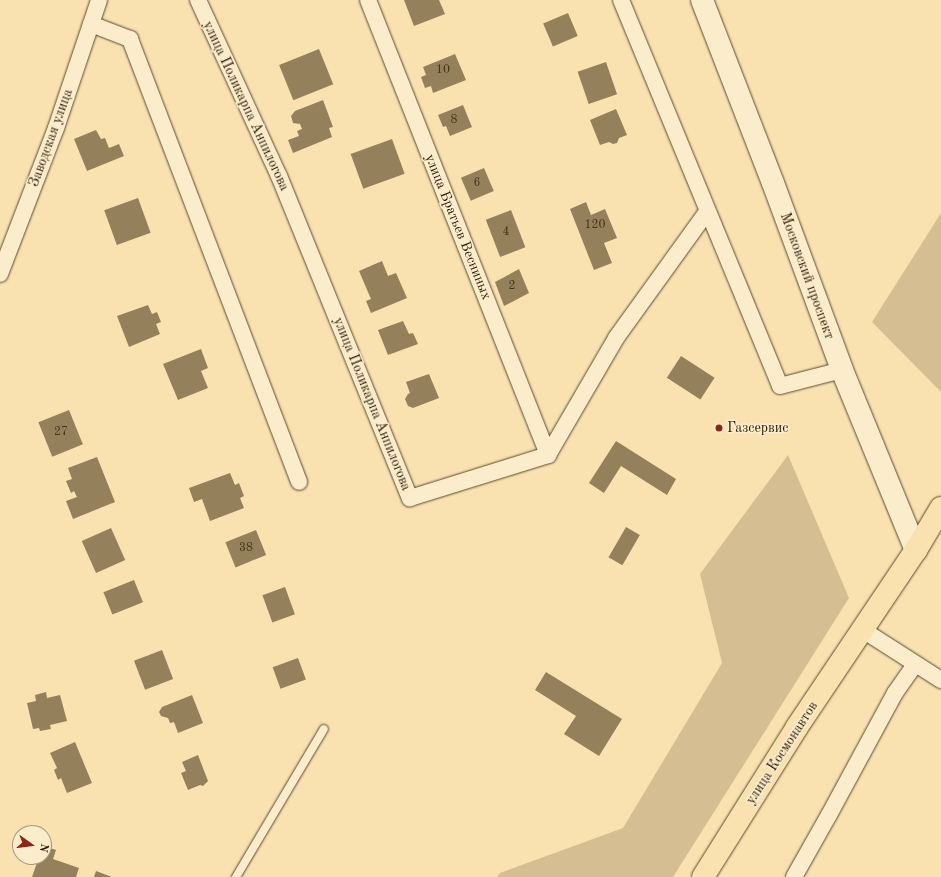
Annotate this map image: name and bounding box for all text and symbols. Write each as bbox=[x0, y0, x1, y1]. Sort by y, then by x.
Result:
street label: улица Поликарпа Анпилогова bbox=[199, 18, 293, 194]
house number: 10 bbox=[436, 64, 450, 78]
street label: Заводская улица bbox=[26, 87, 76, 189]
house number: 8 bbox=[451, 114, 457, 128]
street label: улица Братьев Весниных bbox=[421, 152, 495, 302]
house number: 6 bbox=[474, 177, 480, 191]
street label: Московский проспект bbox=[776, 210, 838, 342]
house number: 120 bbox=[585, 219, 605, 233]
house number: 4 bbox=[503, 226, 509, 240]
house number: 2 bbox=[509, 280, 515, 294]
street label: улица Поликарпа Анпилогова bbox=[329, 315, 415, 493]
place label: Газсервис bbox=[727, 420, 788, 436]
marker: Газсервис bbox=[714, 423, 724, 433]
house number: 27 bbox=[54, 426, 68, 440]
house number: 38 bbox=[239, 542, 253, 556]
street label: улица Космонавтов bbox=[742, 698, 822, 808]
north arrow bbox=[12, 825, 52, 865]
text: N bbox=[37, 842, 50, 853]

